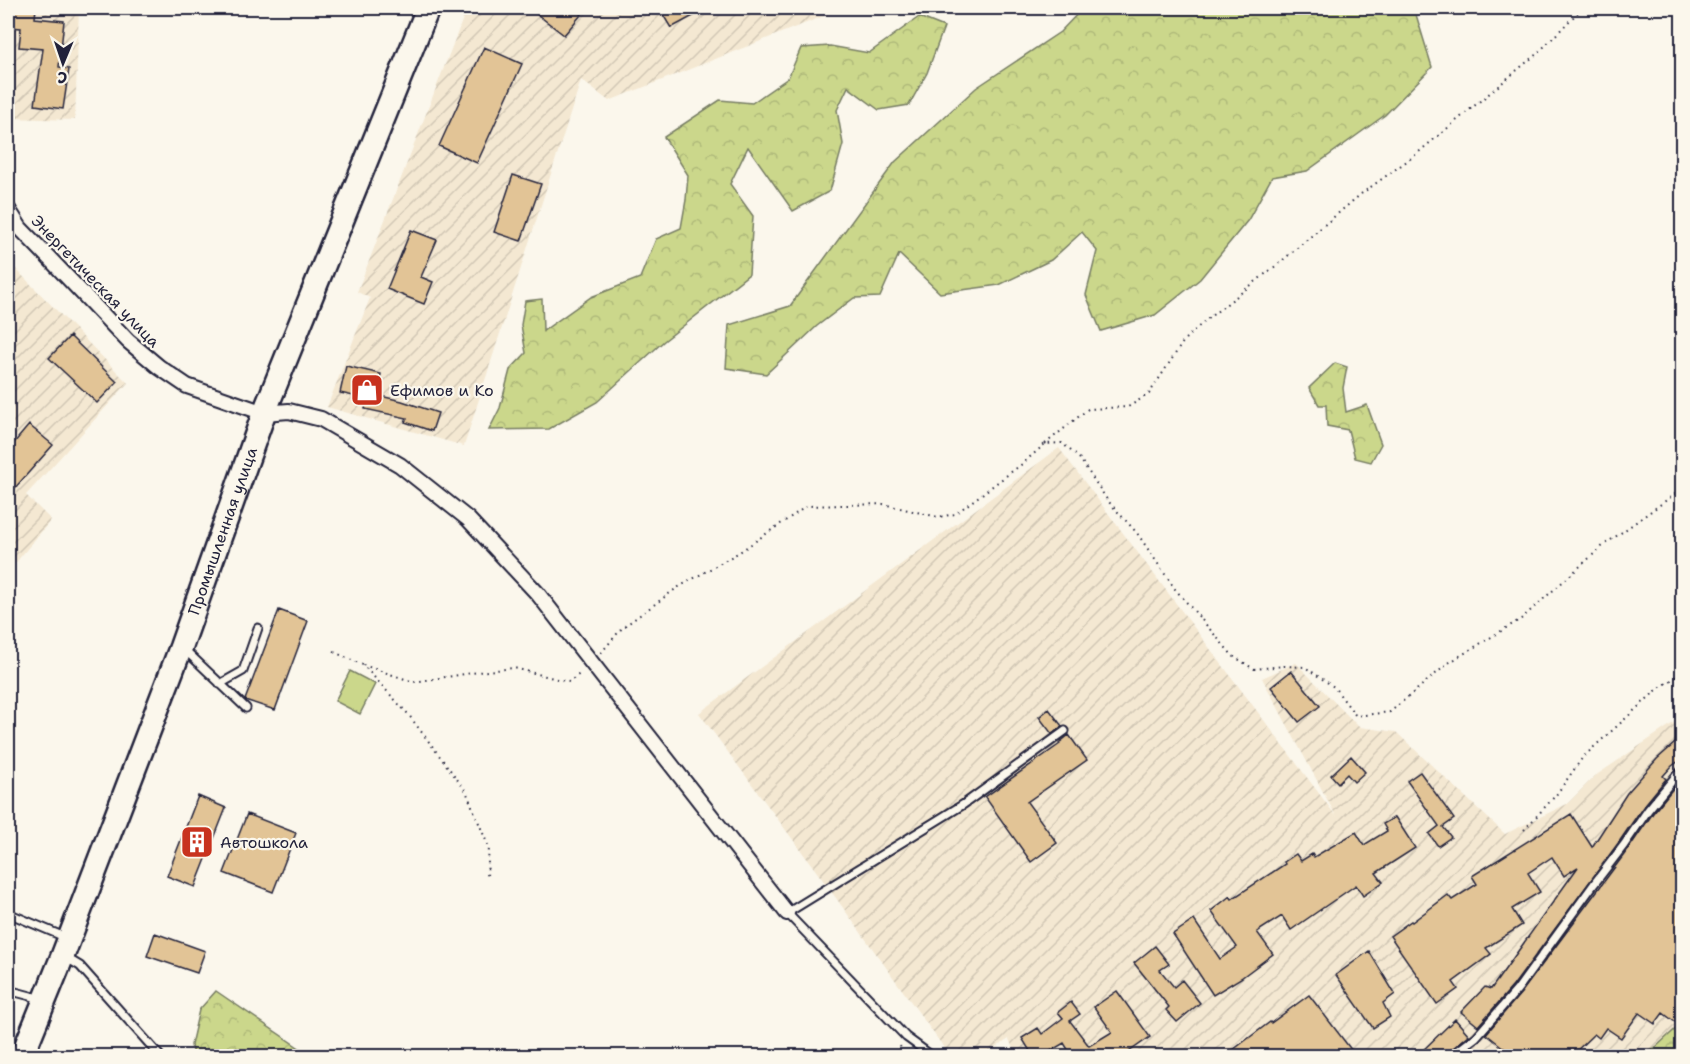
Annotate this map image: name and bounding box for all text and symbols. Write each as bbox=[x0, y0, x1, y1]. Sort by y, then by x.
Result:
north arrow bbox=[33, 33, 93, 93]
text: С bbox=[57, 67, 68, 88]
street label: Энергетическая улица bbox=[27, 211, 164, 352]
shop icon: Ефимов и Ко bbox=[349, 372, 385, 408]
place label: Ефимов и Ко bbox=[390, 380, 494, 401]
street label: Промышленная улица bbox=[183, 444, 262, 618]
building icon: Автошкола bbox=[179, 824, 215, 860]
place label: Автошкола bbox=[220, 832, 308, 853]

